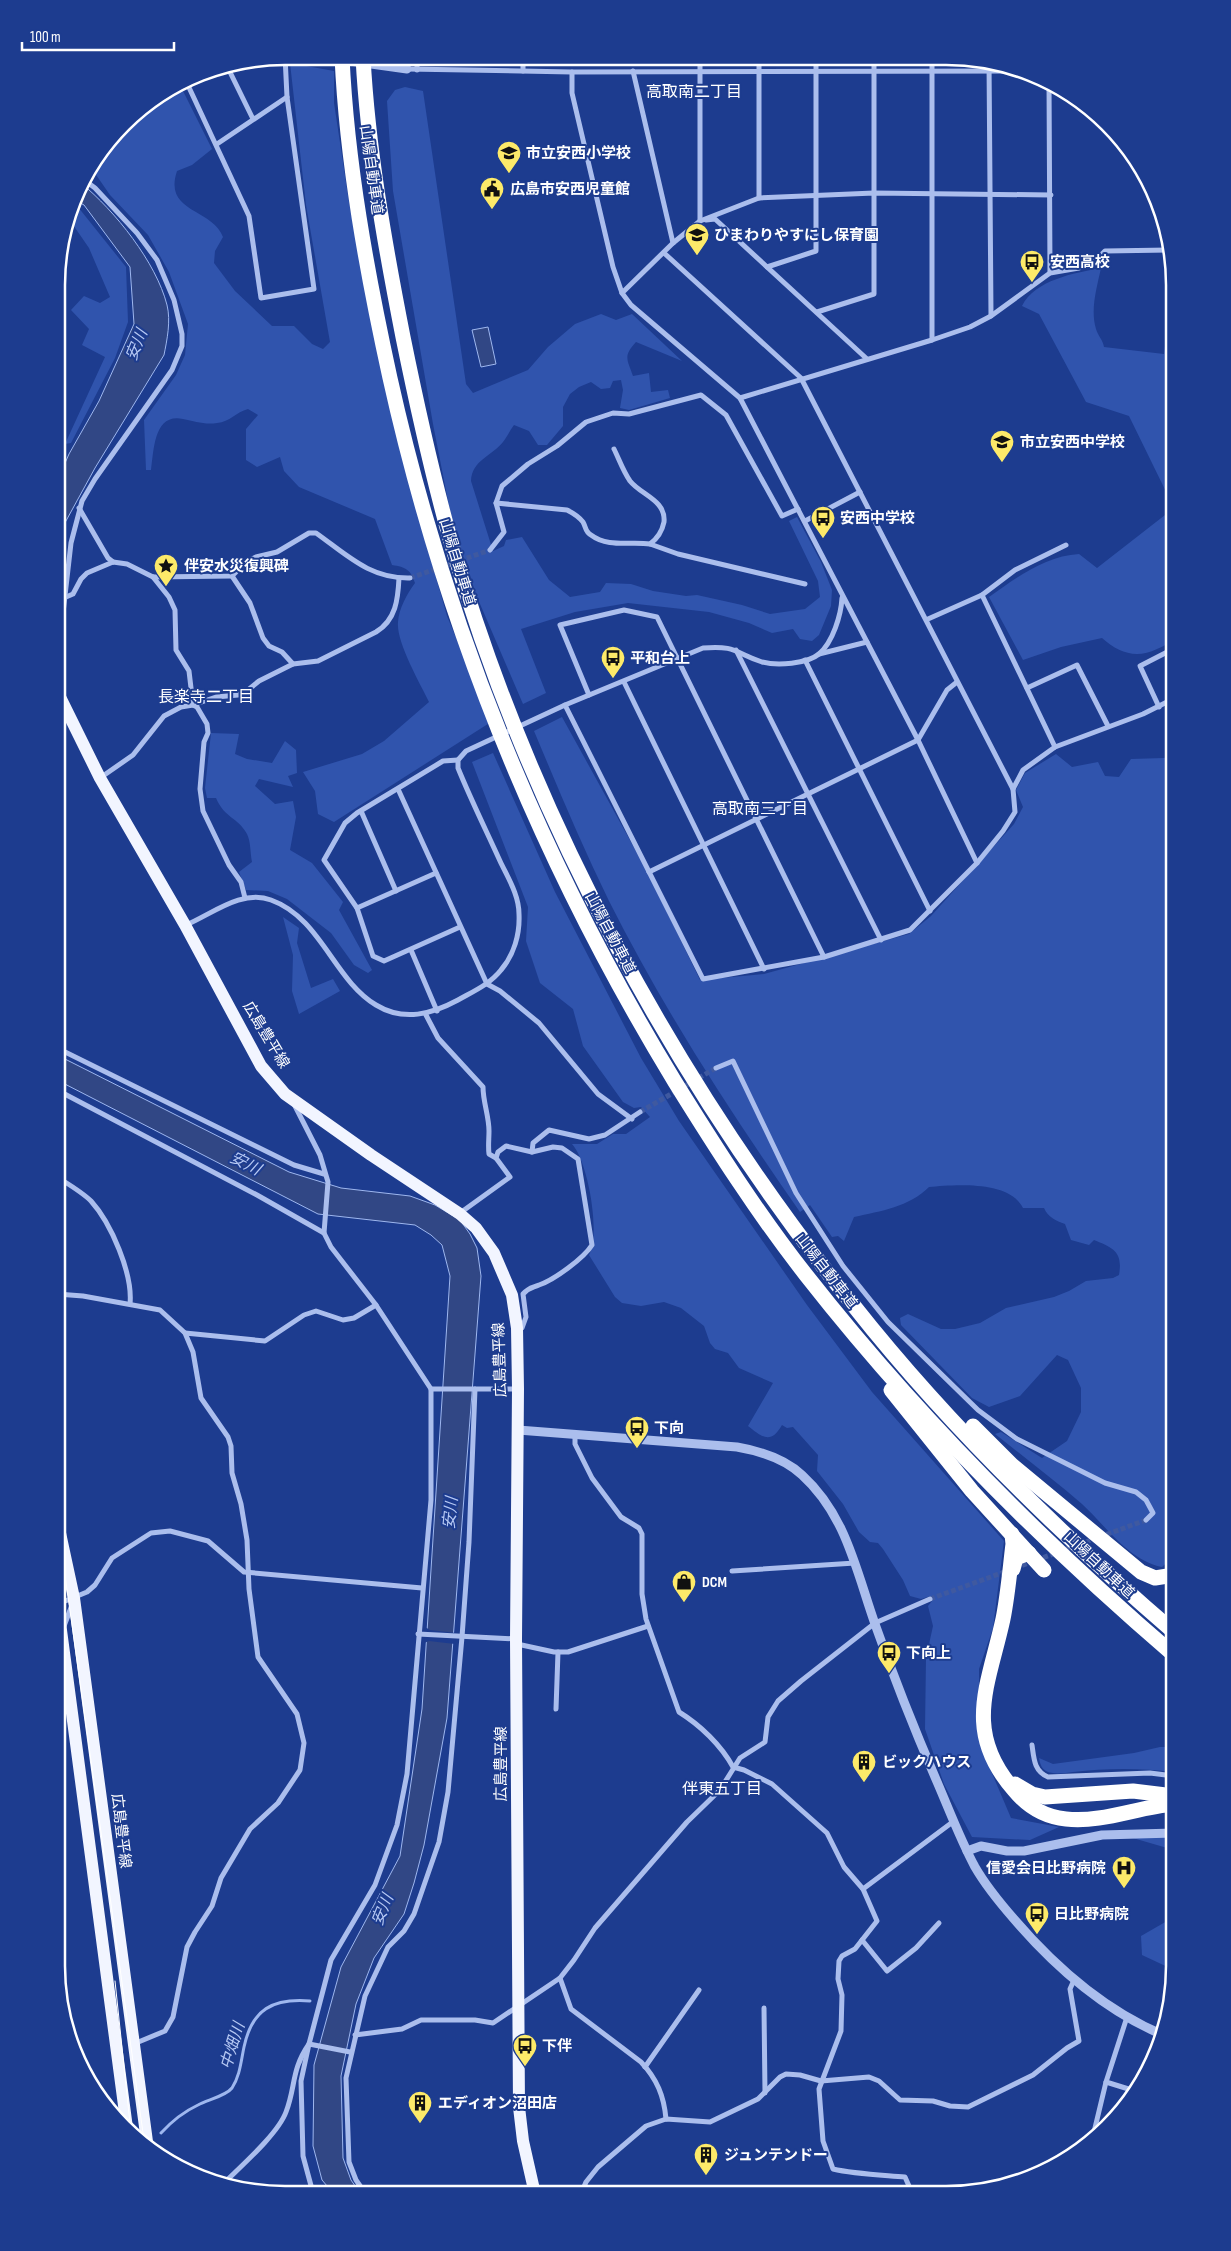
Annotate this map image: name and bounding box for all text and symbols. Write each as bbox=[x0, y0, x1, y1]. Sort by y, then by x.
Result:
scale bar bbox=[22, 20, 175, 52]
text: 100 m bbox=[30, 28, 61, 47]
district label: 高取南二丁目 bbox=[646, 83, 742, 102]
street label: 山陽自動車道 bbox=[355, 124, 387, 216]
school or university icon: 市立安西小学校 bbox=[496, 140, 522, 174]
place label: 市立安西小学校 bbox=[526, 144, 631, 163]
public building icon: 広島市安西児童館 bbox=[479, 176, 505, 210]
place label: 広島市安西児童館 bbox=[510, 180, 630, 199]
school or university icon: ひまわりやすにし保育園 bbox=[684, 222, 710, 256]
place label: ひまわりやすにし保育園 bbox=[714, 226, 879, 245]
bus stop icon: 安西高校 bbox=[1019, 249, 1045, 283]
place label: 安西高校 bbox=[1050, 253, 1110, 272]
water label: 安川 bbox=[122, 325, 153, 363]
school or university icon: 市立安西中学校 bbox=[989, 429, 1015, 463]
place label: 市立安西中学校 bbox=[1020, 433, 1125, 452]
bus stop icon: 安西中学校 bbox=[810, 505, 836, 539]
place label: 安西中学校 bbox=[840, 509, 915, 528]
street label: 山陽自動車道 bbox=[435, 516, 479, 608]
place icon: 伴安水災復興碑 bbox=[153, 553, 179, 587]
place label: 伴安水災復興碑 bbox=[184, 557, 289, 576]
bus stop icon: 平和台上 bbox=[600, 645, 626, 679]
place label: 平和台上 bbox=[630, 649, 690, 668]
district label: 長楽寺二丁目 bbox=[158, 688, 254, 707]
district label: 高取南三丁目 bbox=[712, 800, 808, 819]
street label: 山陽自動車道 bbox=[580, 889, 640, 977]
street label: 広島豊平線 bbox=[239, 998, 293, 1072]
water label: 安川 bbox=[226, 1148, 265, 1181]
street label: 山陽自動車道 bbox=[791, 1230, 861, 1312]
street label: 広島豊平線 bbox=[489, 1322, 511, 1398]
bus stop icon: 下向 bbox=[624, 1415, 650, 1449]
place label: 下向 bbox=[654, 1419, 684, 1438]
water label: 安川 bbox=[440, 1494, 462, 1530]
street label: 山陽自動車道 bbox=[1060, 1527, 1138, 1603]
shop icon: DCM bbox=[671, 1569, 697, 1603]
place label: DCM bbox=[702, 1573, 727, 1592]
bus stop icon: 下向上 bbox=[876, 1640, 902, 1674]
place label: 下向上 bbox=[906, 1644, 951, 1663]
street label: 広島豊平線 bbox=[492, 1726, 511, 1802]
building icon: ビックハウス bbox=[851, 1749, 877, 1783]
place label: ビックハウス bbox=[882, 1753, 971, 1772]
district label: 伴東五丁目 bbox=[682, 1780, 762, 1799]
street label: 広島豊平線 bbox=[107, 1793, 135, 1869]
hospital icon: 信愛会日比野病院 bbox=[1111, 1855, 1137, 1889]
place label: 信愛会日比野病院 bbox=[986, 1859, 1106, 1878]
water label: 安川 bbox=[368, 1890, 399, 1928]
bus stop icon: 日比野病院 bbox=[1024, 1901, 1050, 1935]
place label: 日比野病院 bbox=[1054, 1905, 1129, 1924]
water label: 中畑川 bbox=[217, 2018, 250, 2072]
bus stop icon: 下伴 bbox=[512, 2033, 538, 2067]
place label: 下伴 bbox=[542, 2037, 572, 2056]
building icon: エディオン沼田店 bbox=[407, 2090, 433, 2124]
place label: エディオン沼田店 bbox=[438, 2094, 557, 2113]
building icon: ジュンテンドー bbox=[693, 2142, 719, 2176]
place label: ジュンテンドー bbox=[724, 2146, 828, 2165]

